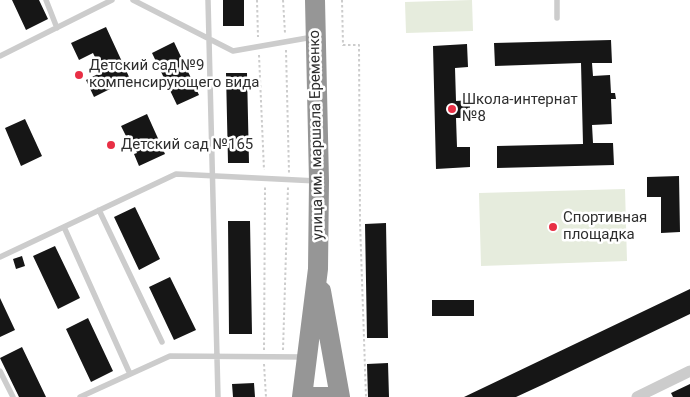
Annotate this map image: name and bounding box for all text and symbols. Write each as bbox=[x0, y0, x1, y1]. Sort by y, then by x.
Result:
street label: улица им. маршала Еременко bbox=[306, 30, 328, 240]
place label: Детский сад №9 компенсирующего вида bbox=[89, 57, 259, 92]
marker: Детский сад №9 компенсирующего вида bbox=[73, 69, 85, 81]
place label: Школа-интернат №8 bbox=[462, 91, 578, 126]
marker: Школа-интернат №8 bbox=[446, 103, 458, 115]
place label: Детский сад №165 bbox=[121, 136, 253, 154]
marker: Детский сад №165 bbox=[105, 139, 117, 151]
place label: Спортивная площадка bbox=[563, 209, 647, 244]
marker: Спортивная площадка bbox=[547, 221, 559, 233]

